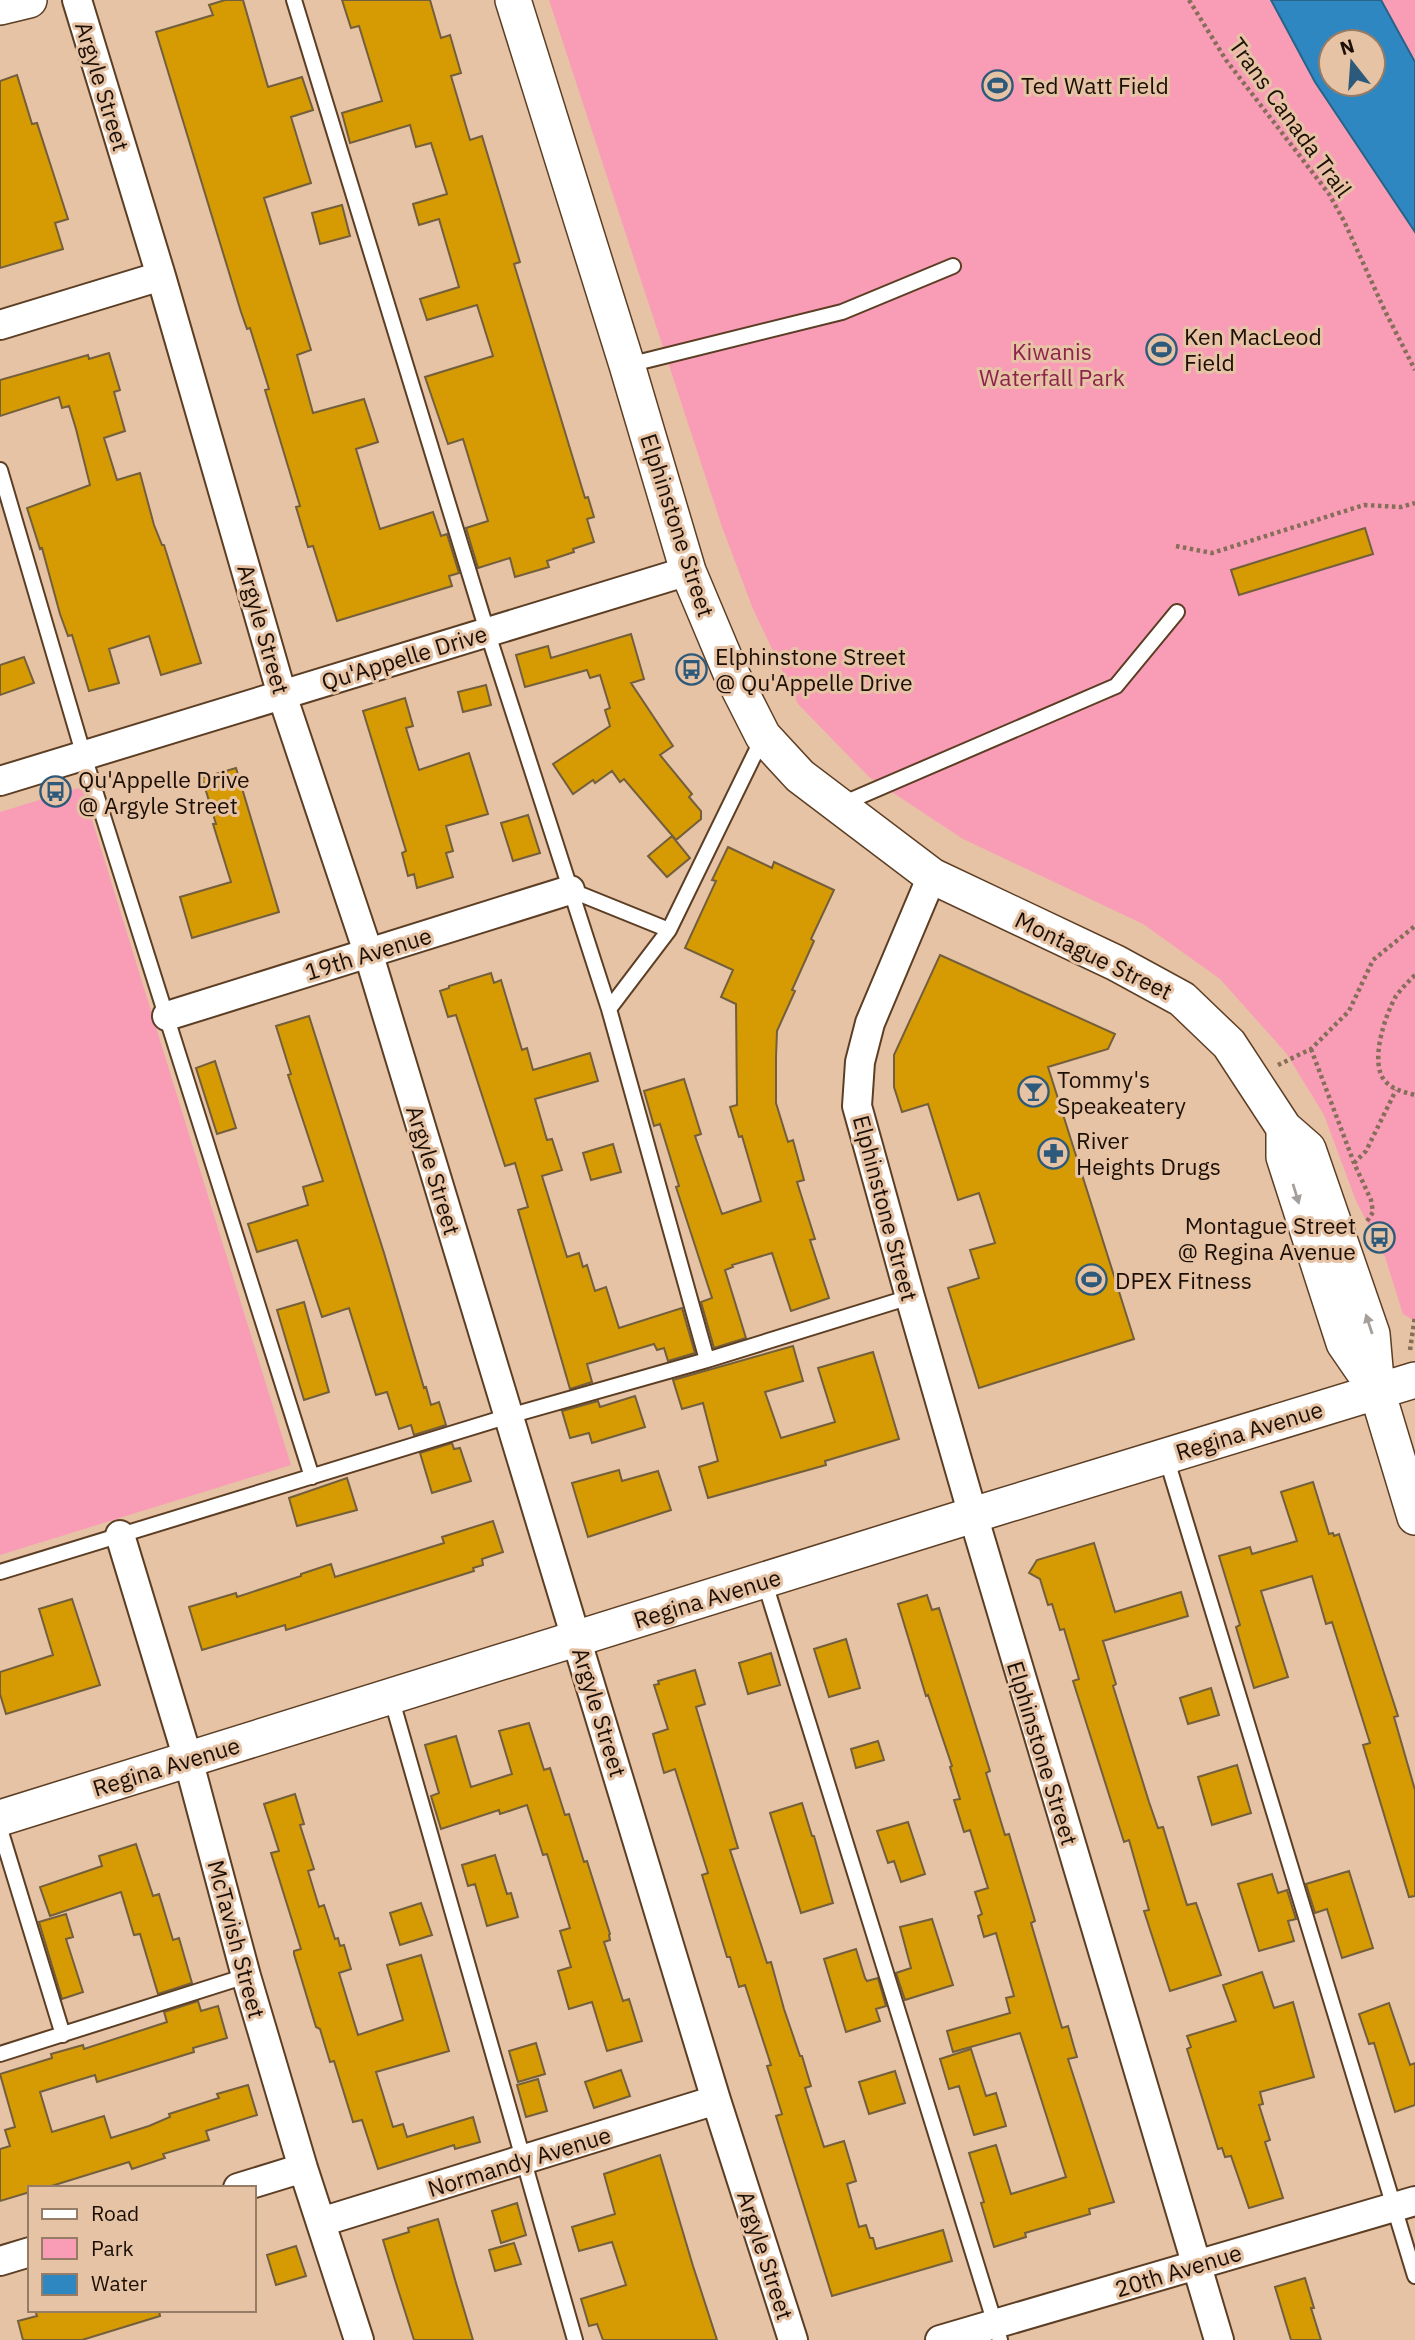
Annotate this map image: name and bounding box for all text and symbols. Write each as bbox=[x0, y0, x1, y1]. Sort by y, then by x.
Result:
street label: Argyle Street bbox=[69, 18, 137, 154]
north arrow bbox=[1317, 28, 1387, 98]
street label: Trans Canada Trail bbox=[1223, 31, 1359, 203]
text: N bbox=[1337, 33, 1357, 60]
sports icon: Ted Watt Field bbox=[981, 68, 1015, 102]
place label: Ted Watt Field bbox=[1021, 70, 1169, 100]
place label: Ken MacLeod Field bbox=[1184, 321, 1322, 377]
sports icon: Ken MacLeod Field bbox=[1144, 332, 1178, 366]
park label: Kiwanis Waterfall Park bbox=[979, 336, 1125, 392]
street label: Elphinstone Street bbox=[634, 430, 722, 620]
street label: Argyle Street bbox=[231, 561, 297, 697]
street label: Qu'Appelle Drive bbox=[318, 618, 490, 696]
place label: Elphinstone Street @ Qu'Appelle Drive bbox=[715, 641, 913, 697]
bus stop icon: Elphinstone Street @ Qu'Appelle Drive bbox=[675, 652, 709, 686]
place label: Qu'Appelle Drive @ Argyle Street bbox=[78, 764, 250, 820]
bus stop icon: Qu'Appelle Drive @ Argyle Street bbox=[38, 775, 72, 809]
street label: Montague Street bbox=[1010, 904, 1178, 1006]
street label: 19th Avenue bbox=[301, 920, 435, 986]
place label: Tommy's Speakeatery bbox=[1057, 1064, 1187, 1120]
bar icon: Tommy's Speakeatery bbox=[1017, 1075, 1051, 1109]
street label: Argyle Street bbox=[400, 1102, 468, 1238]
street label: Elphinstone Street bbox=[847, 1112, 925, 1304]
place label: River Heights Drugs bbox=[1076, 1125, 1221, 1181]
pharmacy icon: River Heights Drugs bbox=[1036, 1136, 1070, 1170]
one-way arrow bbox=[1291, 1184, 1302, 1205]
place label: Montague Street @ Regina Avenue bbox=[1178, 1210, 1356, 1266]
bus stop icon: Montague Street @ Regina Avenue bbox=[1362, 1221, 1396, 1255]
sports icon: DPEX Fitness bbox=[1075, 1263, 1109, 1297]
place label: DPEX Fitness bbox=[1115, 1265, 1252, 1295]
one-way arrow bbox=[1363, 1313, 1373, 1334]
street label: Regina Avenue bbox=[1172, 1393, 1326, 1467]
street label: Regina Avenue bbox=[630, 1561, 784, 1635]
street label: Argyle Street bbox=[566, 1644, 634, 1780]
street label: Elphinstone Street bbox=[1001, 1657, 1085, 1849]
street label: Regina Avenue bbox=[89, 1729, 243, 1803]
street label: McTavish Street bbox=[201, 1857, 273, 2021]
street label: Normandy Avenue bbox=[424, 2119, 614, 2203]
legend bbox=[28, 2186, 256, 2312]
street label: Argyle Street bbox=[731, 2187, 801, 2323]
text: Road bbox=[91, 2199, 139, 2227]
text: Park bbox=[91, 2234, 134, 2262]
street label: 20th Avenue bbox=[1111, 2237, 1245, 2303]
text: Water bbox=[91, 2269, 148, 2297]

